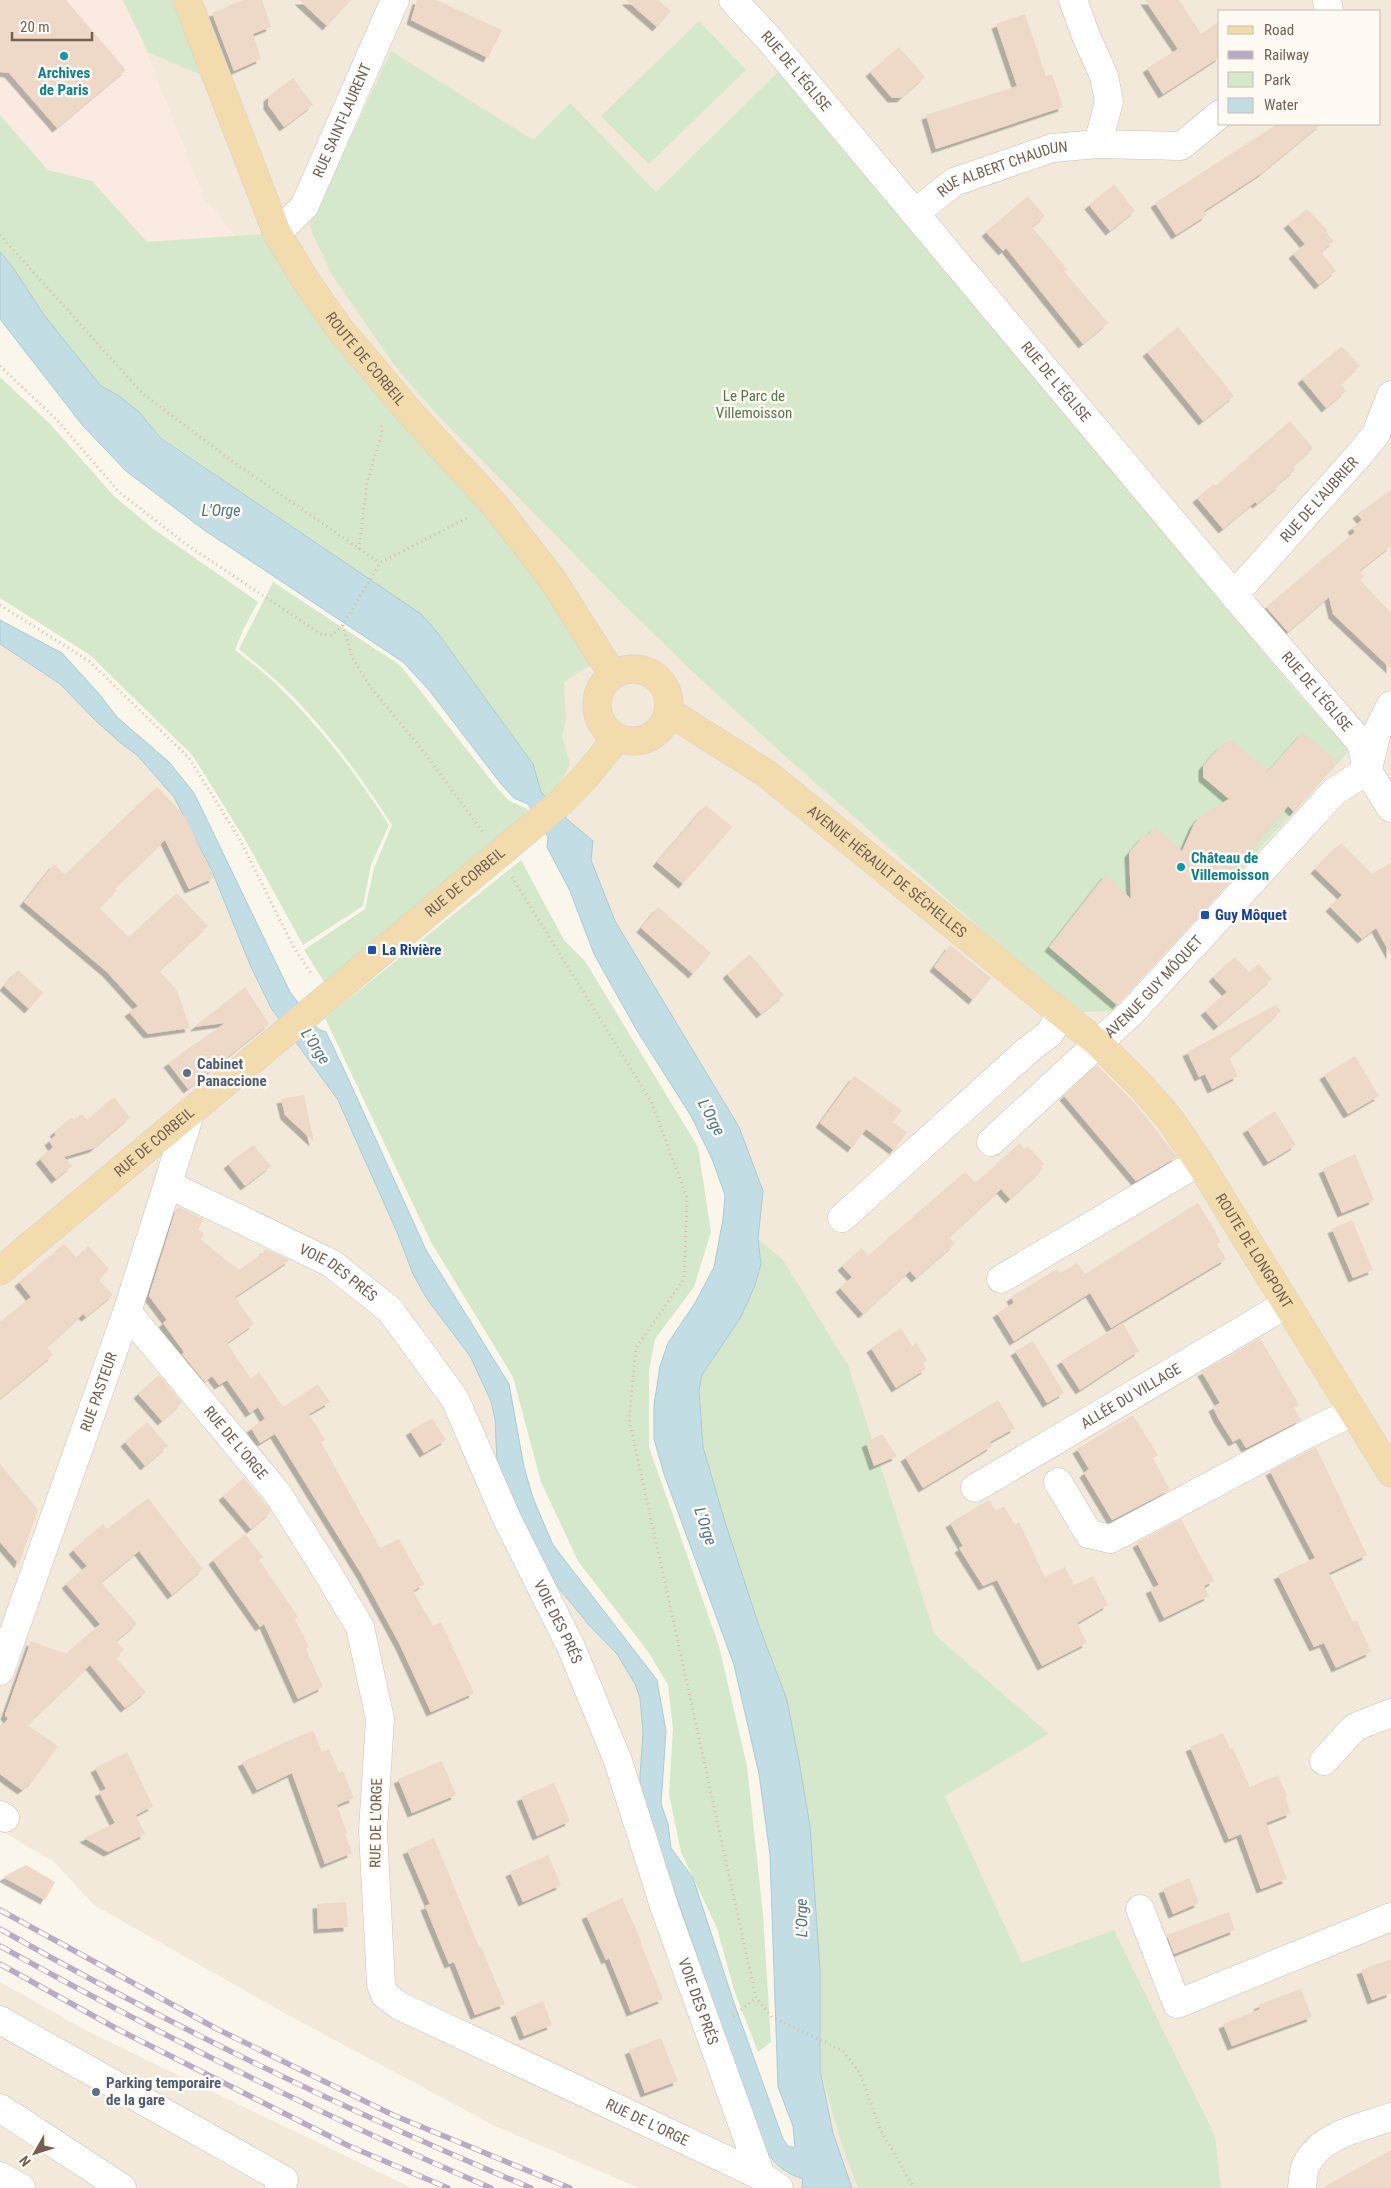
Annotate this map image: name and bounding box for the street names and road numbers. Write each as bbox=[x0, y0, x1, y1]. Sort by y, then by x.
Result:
street label: RUE DE L'ÉGLISE bbox=[757, 27, 835, 115]
street label: RUE SAINT-LAURENT bbox=[309, 60, 375, 180]
street label: RUE ALBERT CHAUDUN bbox=[934, 138, 1068, 201]
street label: ROUTE DE CORBEIL bbox=[322, 309, 409, 409]
street label: RUE DE L'ÉGLISE bbox=[1017, 338, 1094, 426]
street label: RUE DE L'AUBRIER bbox=[1277, 453, 1362, 546]
street label: RUE DE L'ÉGLISE bbox=[1278, 648, 1356, 735]
street label: AVENUE HÉRAULT DE SÉCHELLES bbox=[804, 802, 970, 942]
street label: RUE DE CORBEIL bbox=[421, 844, 509, 921]
street label: AVENUE GUY MÔQUET bbox=[1101, 932, 1207, 1042]
street label: RUE DE CORBEIL bbox=[111, 1103, 198, 1181]
street label: ROUTE DE LONGPONT bbox=[1212, 1190, 1296, 1312]
street label: VOIE DES PRÉS bbox=[296, 1240, 381, 1305]
street label: RUE PASTEUR bbox=[76, 1350, 121, 1434]
street label: ALLÉE DU VILLAGE bbox=[1078, 1360, 1184, 1433]
street label: RUE DE L'ORGE bbox=[200, 1402, 271, 1483]
street label: VOIE DES PRÉS bbox=[530, 1577, 586, 1666]
street label: RUE DE L'ORGE bbox=[366, 1778, 386, 1868]
street label: VOIE DES PRÉS bbox=[674, 1956, 722, 2047]
street label: RUE DE L'ORGE bbox=[603, 2095, 692, 2150]

